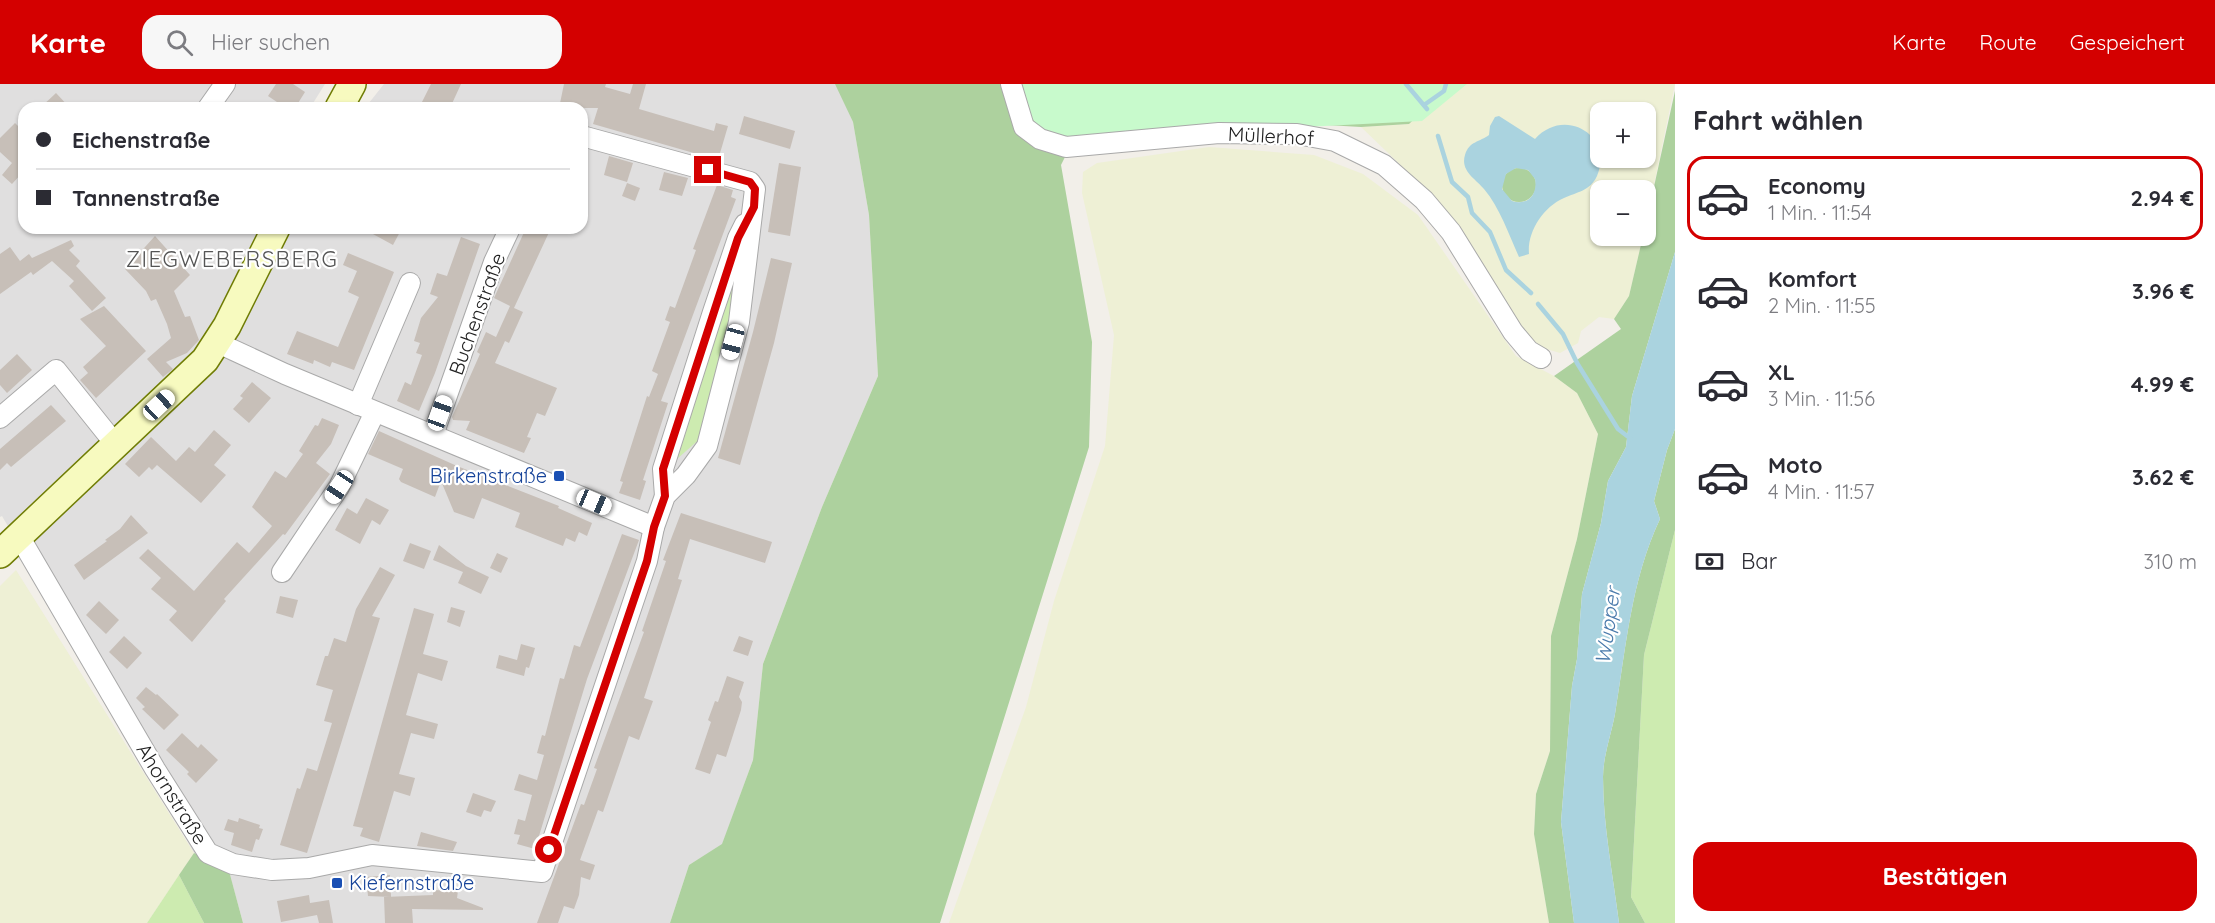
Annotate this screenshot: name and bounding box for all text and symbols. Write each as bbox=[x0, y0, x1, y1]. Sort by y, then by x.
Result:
search box bbox=[142, 15, 562, 69]
text: Karte bbox=[30, 25, 106, 60]
icon: search bbox=[163, 26, 196, 59]
text: Hier suchen bbox=[211, 28, 330, 56]
text: Karte bbox=[1892, 29, 1946, 55]
text: Route bbox=[1979, 29, 2037, 55]
text: Gespeichert bbox=[2070, 29, 2185, 55]
map controls bbox=[1590, 102, 1656, 246]
button: + bbox=[1590, 102, 1656, 168]
text: Fahrt wählen bbox=[1693, 103, 1863, 137]
street label: Müllerhof bbox=[1227, 121, 1315, 150]
text: Eichenstraße bbox=[72, 126, 211, 154]
route end bbox=[694, 156, 721, 183]
icon: car bbox=[1696, 171, 1750, 225]
text: Economy bbox=[1768, 172, 1866, 200]
button: − bbox=[1590, 180, 1656, 246]
text: Tannenstraße bbox=[72, 184, 220, 212]
text: 2.94 € bbox=[2131, 184, 2194, 212]
text: 1 Min. · 11:54 bbox=[1768, 200, 1872, 225]
district label: ZIEGWEBERSBERG bbox=[126, 245, 338, 273]
street label: Buchenstraße bbox=[443, 249, 510, 378]
icon: car bbox=[1696, 264, 1750, 318]
text: Komfort bbox=[1768, 265, 1857, 293]
text: 3.96 € bbox=[2132, 277, 2194, 305]
text: 2 Min. · 11:55 bbox=[1768, 293, 1876, 318]
car bbox=[720, 322, 746, 362]
icon: car bbox=[1696, 357, 1750, 411]
text: XL bbox=[1768, 358, 1795, 386]
text: 4.99 € bbox=[2131, 370, 2194, 398]
car bbox=[140, 386, 178, 424]
text: 3 Min. · 11:56 bbox=[1768, 386, 1875, 411]
car bbox=[425, 393, 455, 433]
icon: car bbox=[1696, 450, 1750, 504]
text: Moto bbox=[1768, 451, 1822, 479]
place label: Birkenstraße bbox=[430, 463, 547, 488]
text: 3.62 € bbox=[2132, 463, 2194, 491]
car bbox=[321, 467, 357, 507]
marker: Birkenstraße bbox=[552, 469, 566, 483]
text: 4 Min. · 11:57 bbox=[1768, 479, 1875, 504]
car bbox=[574, 487, 614, 517]
icon: cash bbox=[1693, 545, 1726, 578]
text: Bar bbox=[1741, 547, 1777, 575]
text: 310 m bbox=[2144, 549, 2197, 574]
water label: Wupper bbox=[1589, 583, 1626, 666]
street label: Ahornstraße bbox=[131, 738, 213, 849]
route start bbox=[535, 836, 562, 863]
button: Bestätigen bbox=[1693, 842, 2197, 911]
place label: Kiefernstraße bbox=[349, 870, 474, 895]
marker: Kiefernstraße bbox=[330, 876, 344, 890]

